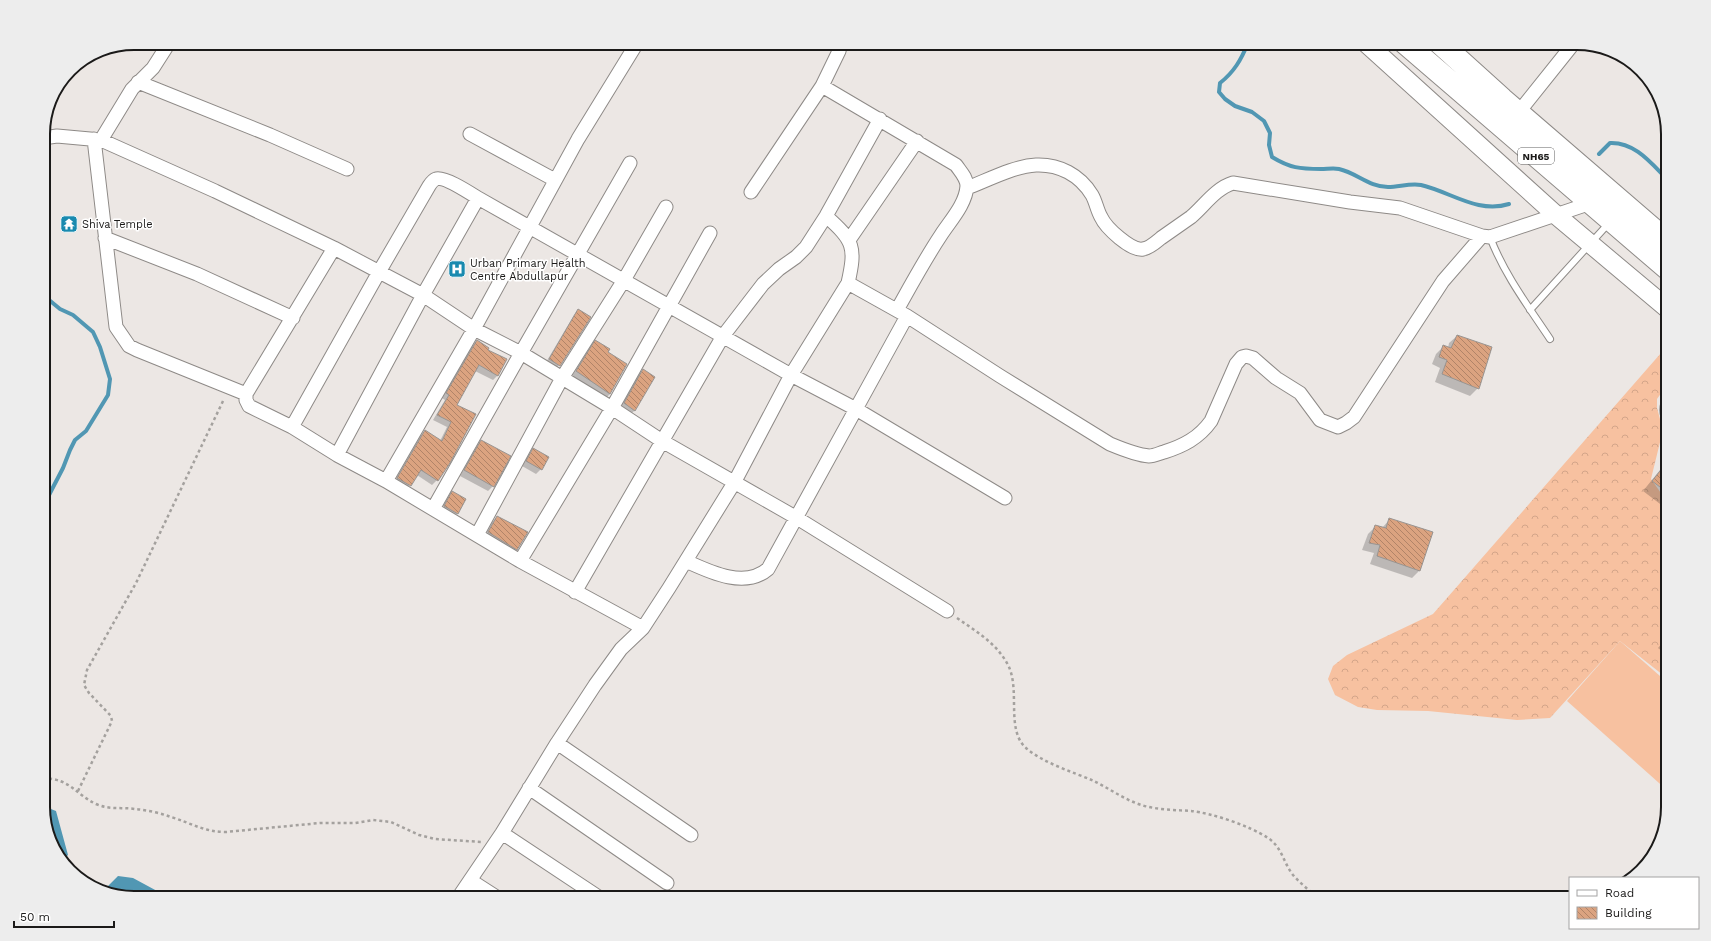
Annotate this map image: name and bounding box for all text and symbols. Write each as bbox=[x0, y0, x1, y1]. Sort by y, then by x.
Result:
road number: NH65 bbox=[1518, 148, 1554, 164]
temple icon: Shiva Temple bbox=[59, 214, 79, 234]
place label: Shiva Temple bbox=[82, 218, 153, 231]
place label: Urban Primary Health Centre Abdullapur bbox=[470, 257, 586, 283]
hospital icon: Urban Primary Health Centre Abdullapur bbox=[447, 259, 467, 279]
legend bbox=[1569, 877, 1699, 929]
text: Road bbox=[1605, 886, 1634, 900]
scale bar bbox=[14, 903, 114, 929]
text: Building bbox=[1605, 906, 1652, 920]
text: 50 m bbox=[20, 910, 50, 924]

